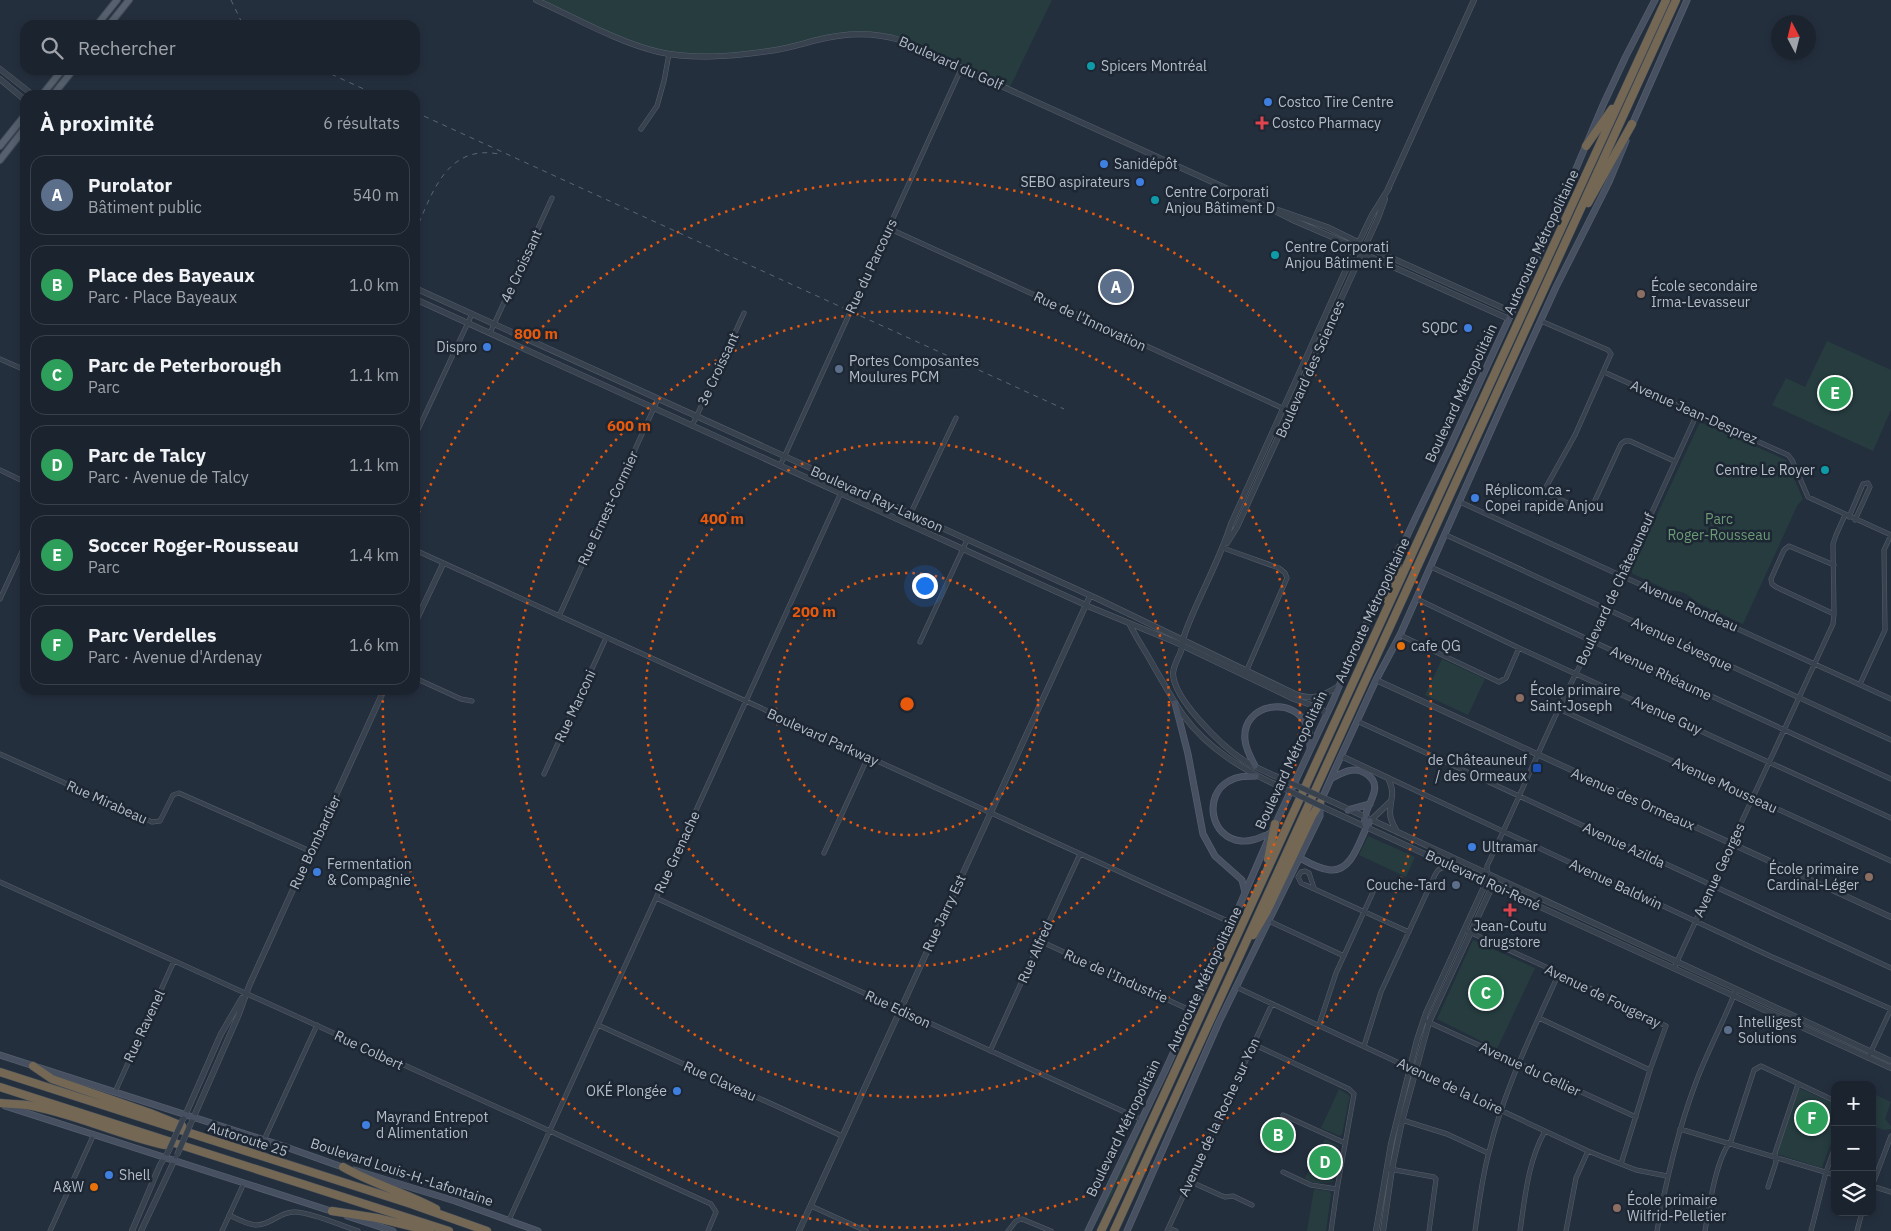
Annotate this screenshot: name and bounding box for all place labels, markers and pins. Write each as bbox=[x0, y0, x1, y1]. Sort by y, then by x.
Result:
place label: Spicers Montréal bbox=[1101, 57, 1207, 75]
marker: Spicers Montréal bbox=[1085, 60, 1097, 72]
place label: Costco Tire Centre bbox=[1278, 93, 1394, 111]
marker: Costco Tire Centre bbox=[1262, 96, 1274, 108]
place label: Costco Pharmacy bbox=[1272, 114, 1381, 132]
marker: Costco Pharmacy bbox=[1256, 117, 1268, 129]
place label: Sanidépôt bbox=[1114, 155, 1178, 173]
marker: Sanidépôt bbox=[1098, 158, 1110, 170]
place label: SEBO aspirateurs bbox=[1020, 173, 1130, 191]
marker: SEBO aspirateurs bbox=[1134, 176, 1146, 188]
place label: Centre Corporati Anjou Bâtiment D bbox=[1165, 183, 1275, 217]
marker: Centre Corporati Anjou Bâtiment D bbox=[1149, 194, 1161, 206]
place label: Centre Corporati Anjou Bâtiment E bbox=[1285, 238, 1394, 272]
marker: Centre Corporati Anjou Bâtiment E bbox=[1269, 249, 1281, 261]
pin: A bbox=[1100, 268, 1132, 306]
place label: École secondaire Irma-Levasseur bbox=[1651, 276, 1758, 311]
marker: École secondaire Irma-Levasseur bbox=[1635, 288, 1647, 300]
place label: SQDC bbox=[1422, 319, 1458, 337]
marker: SQDC bbox=[1462, 322, 1474, 334]
place label: Dispro bbox=[436, 338, 477, 356]
marker: Dispro bbox=[481, 341, 493, 353]
place label: Portes Composantes Moulures PCM bbox=[849, 352, 979, 386]
marker: Portes Composantes Moulures PCM bbox=[833, 363, 845, 375]
pin: E bbox=[1819, 374, 1851, 412]
place label: Centre Le Royer bbox=[1716, 461, 1815, 479]
marker: Centre Le Royer bbox=[1819, 464, 1831, 476]
place label: Réplicom.ca - Copei rapide Anjou bbox=[1485, 481, 1604, 515]
marker: Réplicom.ca - Copei rapide Anjou bbox=[1469, 492, 1481, 504]
place label: cafe QG bbox=[1411, 637, 1461, 655]
marker: cafe QG bbox=[1395, 640, 1407, 652]
place label: École primaire Saint-Joseph bbox=[1530, 680, 1621, 715]
marker: École primaire Saint-Joseph bbox=[1514, 692, 1526, 704]
centre of rings bbox=[898, 695, 916, 713]
place label: de Châteauneuf / des Ormeaux bbox=[1428, 751, 1527, 785]
marker: de Châteauneuf / des Ormeaux bbox=[1531, 762, 1543, 774]
place label: Ultramar bbox=[1482, 838, 1538, 856]
marker: Ultramar bbox=[1466, 841, 1478, 853]
place label: Fermentation & Compagnie bbox=[327, 855, 412, 889]
place label: École primaire Cardinal-Léger bbox=[1767, 859, 1859, 894]
marker: Fermentation & Compagnie bbox=[311, 866, 323, 878]
marker: École primaire Cardinal-Léger bbox=[1863, 871, 1875, 883]
place label: Couche-Tard bbox=[1366, 876, 1446, 894]
marker: Couche-Tard bbox=[1450, 879, 1462, 891]
marker: Jean-Coutu drugstore bbox=[1504, 904, 1516, 916]
place label: Jean-Coutu drugstore bbox=[1473, 917, 1547, 951]
pin: C bbox=[1470, 974, 1502, 1012]
place label: Intelligest Solutions bbox=[1738, 1013, 1802, 1047]
marker: Intelligest Solutions bbox=[1722, 1024, 1734, 1036]
place label: OKÉ Plongée bbox=[586, 1081, 667, 1100]
marker: OKÉ Plongée bbox=[671, 1085, 683, 1097]
pin: F bbox=[1796, 1099, 1828, 1137]
place label: Mayrand Entrepot d Alimentation bbox=[376, 1108, 488, 1142]
pin: B bbox=[1262, 1116, 1294, 1154]
marker: Mayrand Entrepot d Alimentation bbox=[360, 1119, 372, 1131]
pin: D bbox=[1309, 1143, 1341, 1181]
place label: Shell bbox=[119, 1166, 151, 1184]
marker: Shell bbox=[103, 1169, 115, 1181]
place label: A&W bbox=[53, 1178, 85, 1196]
marker: A&W bbox=[88, 1181, 100, 1193]
place label: École primaire Wilfrid-Pelletier bbox=[1627, 1190, 1726, 1225]
marker: École primaire Wilfrid-Pelletier bbox=[1611, 1202, 1623, 1214]

